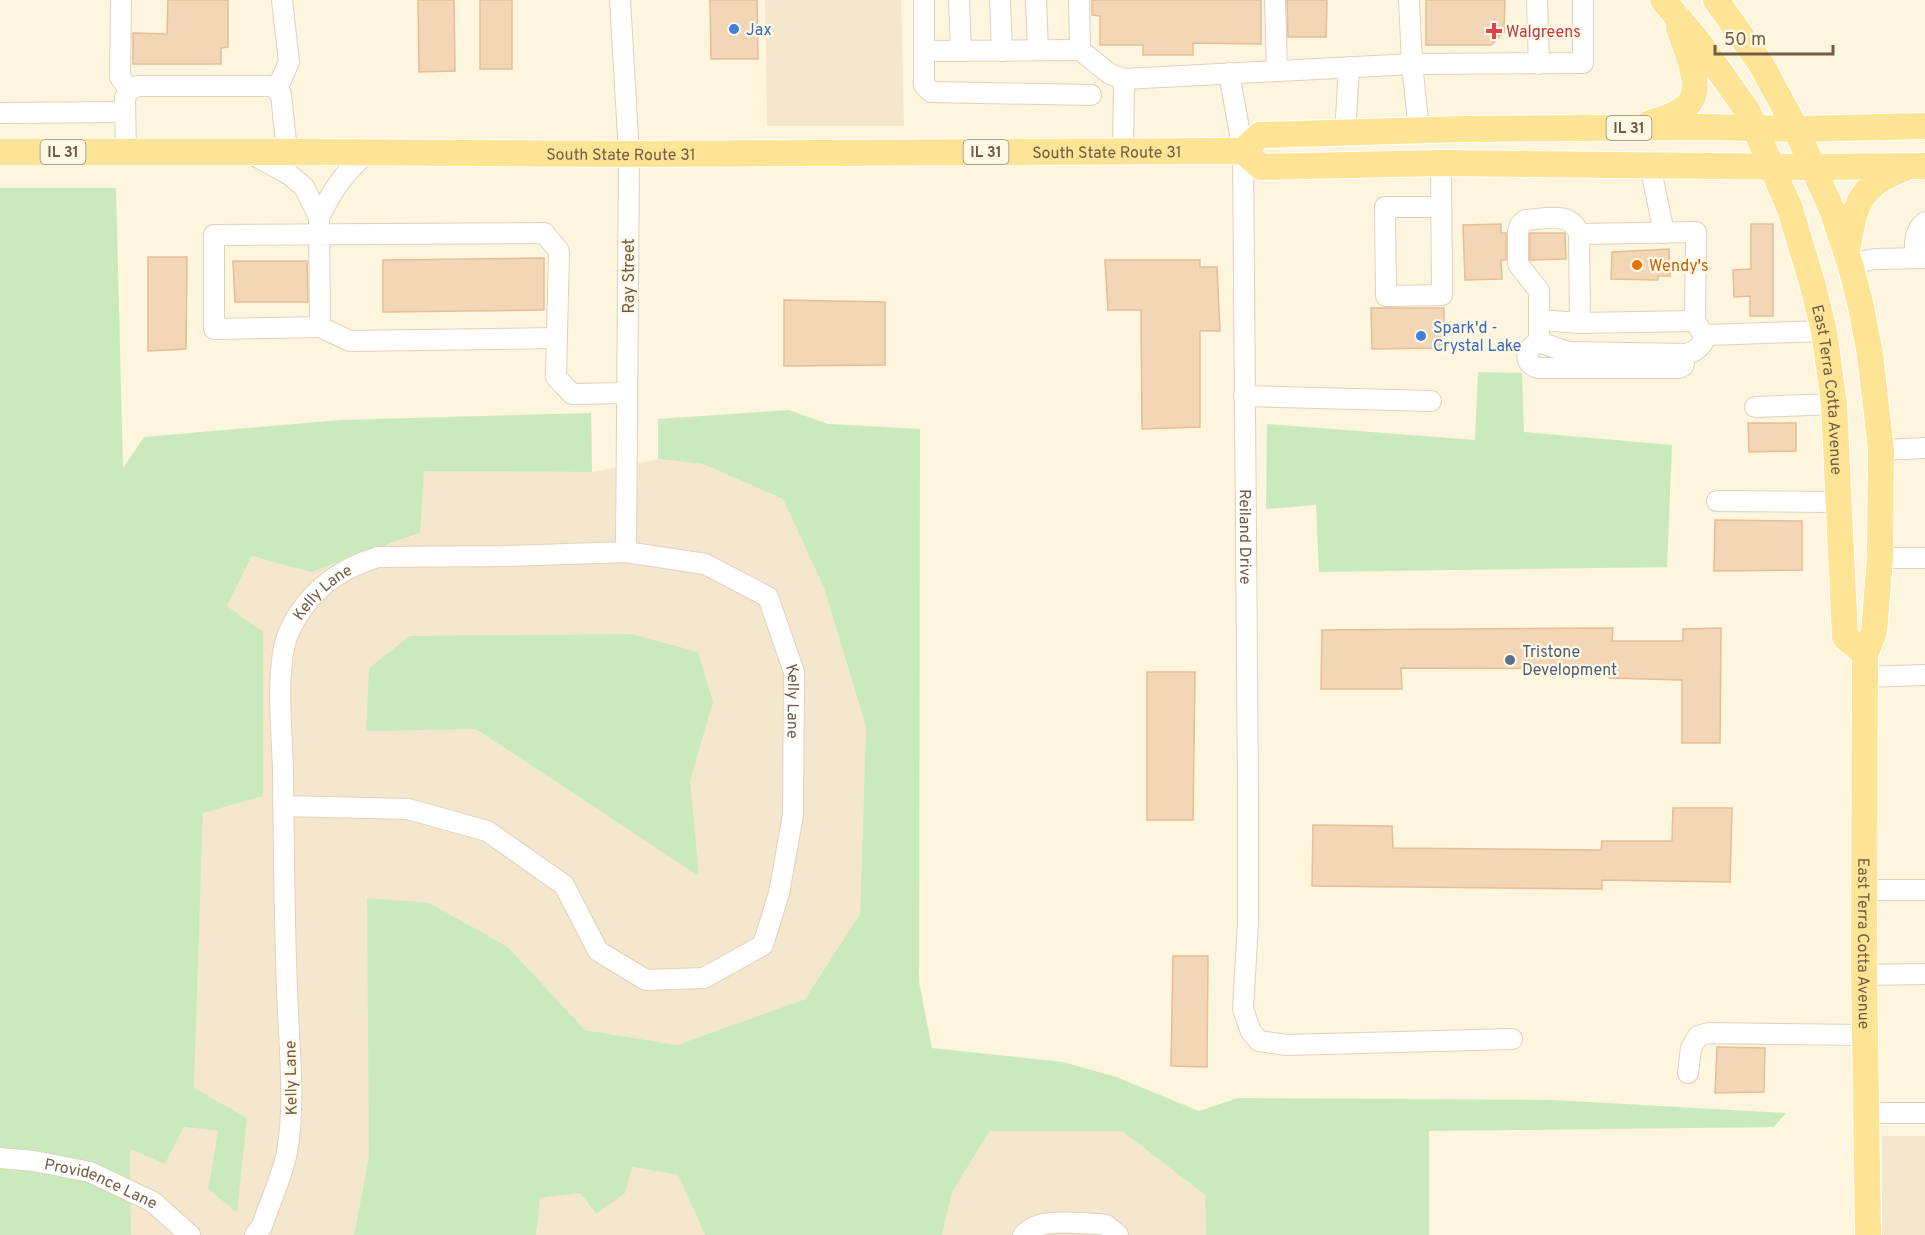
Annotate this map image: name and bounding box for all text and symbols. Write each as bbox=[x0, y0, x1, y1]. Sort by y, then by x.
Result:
scale bar bbox=[1715, 18, 1834, 56]
place label: Jax bbox=[746, 21, 772, 41]
marker: Jax bbox=[727, 22, 741, 36]
place label: Walgreens bbox=[1506, 23, 1581, 43]
marker: Walgreens bbox=[1487, 24, 1501, 38]
text: 50 m bbox=[1724, 29, 1766, 52]
road number: IL 31 bbox=[1606, 116, 1652, 140]
road number: IL 31 bbox=[40, 140, 86, 164]
road number: IL 31 bbox=[964, 140, 1008, 164]
street label: South State Route 31 bbox=[1032, 143, 1182, 164]
street label: South State Route 31 bbox=[546, 145, 696, 166]
street label: Ray Street bbox=[620, 238, 640, 314]
place label: Wendy's bbox=[1649, 257, 1709, 277]
marker: Wendy's bbox=[1630, 258, 1644, 272]
street label: East Terra Cotta Avenue bbox=[1806, 303, 1845, 475]
place label: Spark'd - Crystal Lake bbox=[1433, 319, 1521, 357]
marker: Spark'd - Crystal Lake bbox=[1414, 329, 1428, 343]
street label: Reiland Drive bbox=[1234, 489, 1254, 585]
street label: Kelly Lane bbox=[289, 561, 356, 625]
place label: Tristone Development bbox=[1522, 643, 1617, 681]
marker: Tristone Development bbox=[1503, 653, 1517, 667]
street label: Kelly Lane bbox=[780, 662, 802, 739]
street label: East Terra Cotta Avenue bbox=[1852, 858, 1873, 1029]
street label: Kelly Lane bbox=[281, 1040, 303, 1116]
street label: Providence Lane bbox=[42, 1155, 160, 1215]

